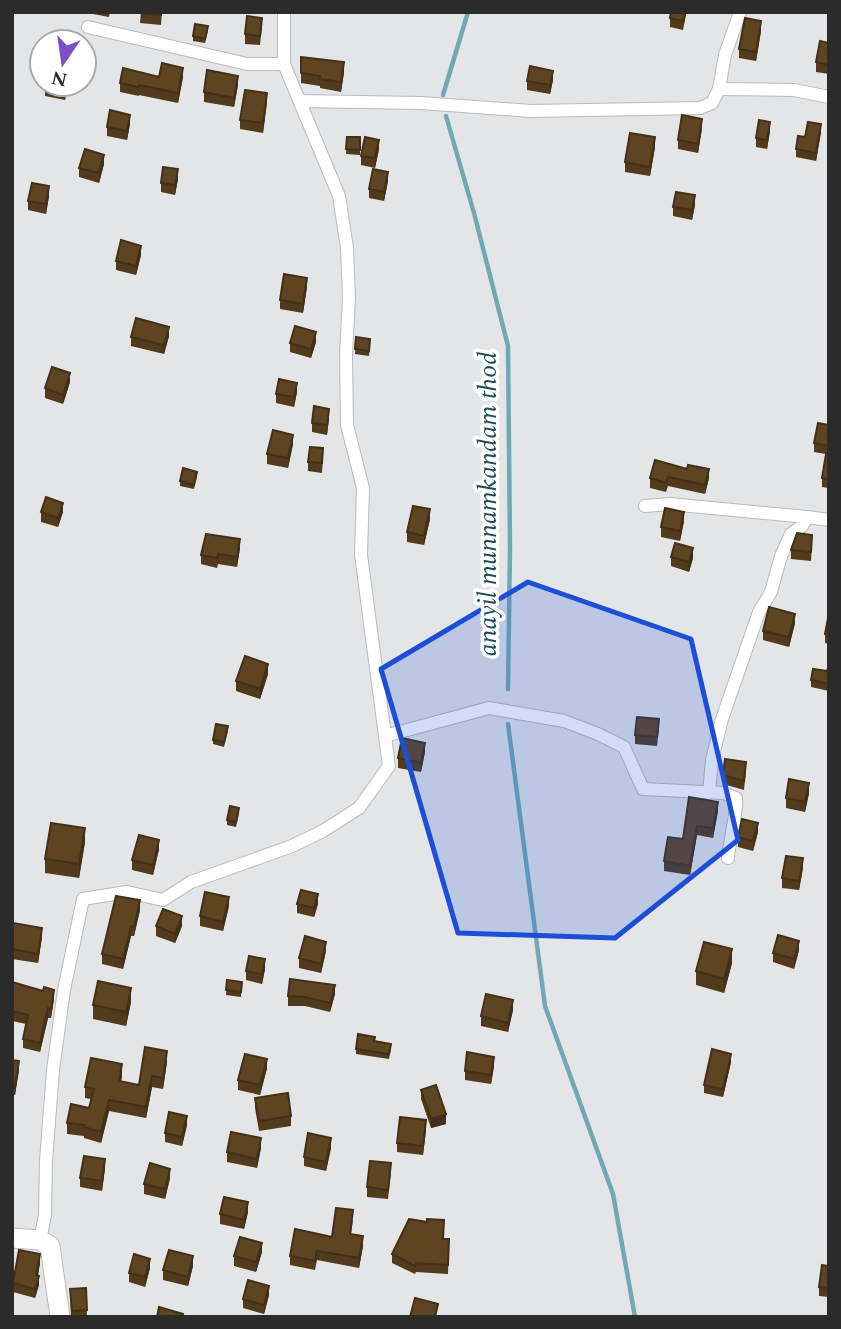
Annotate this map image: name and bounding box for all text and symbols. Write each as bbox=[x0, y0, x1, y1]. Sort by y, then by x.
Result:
north arrow bbox=[28, 28, 98, 98]
text: N bbox=[49, 62, 70, 94]
water label: anayil munnamkandam thod bbox=[468, 352, 508, 656]

